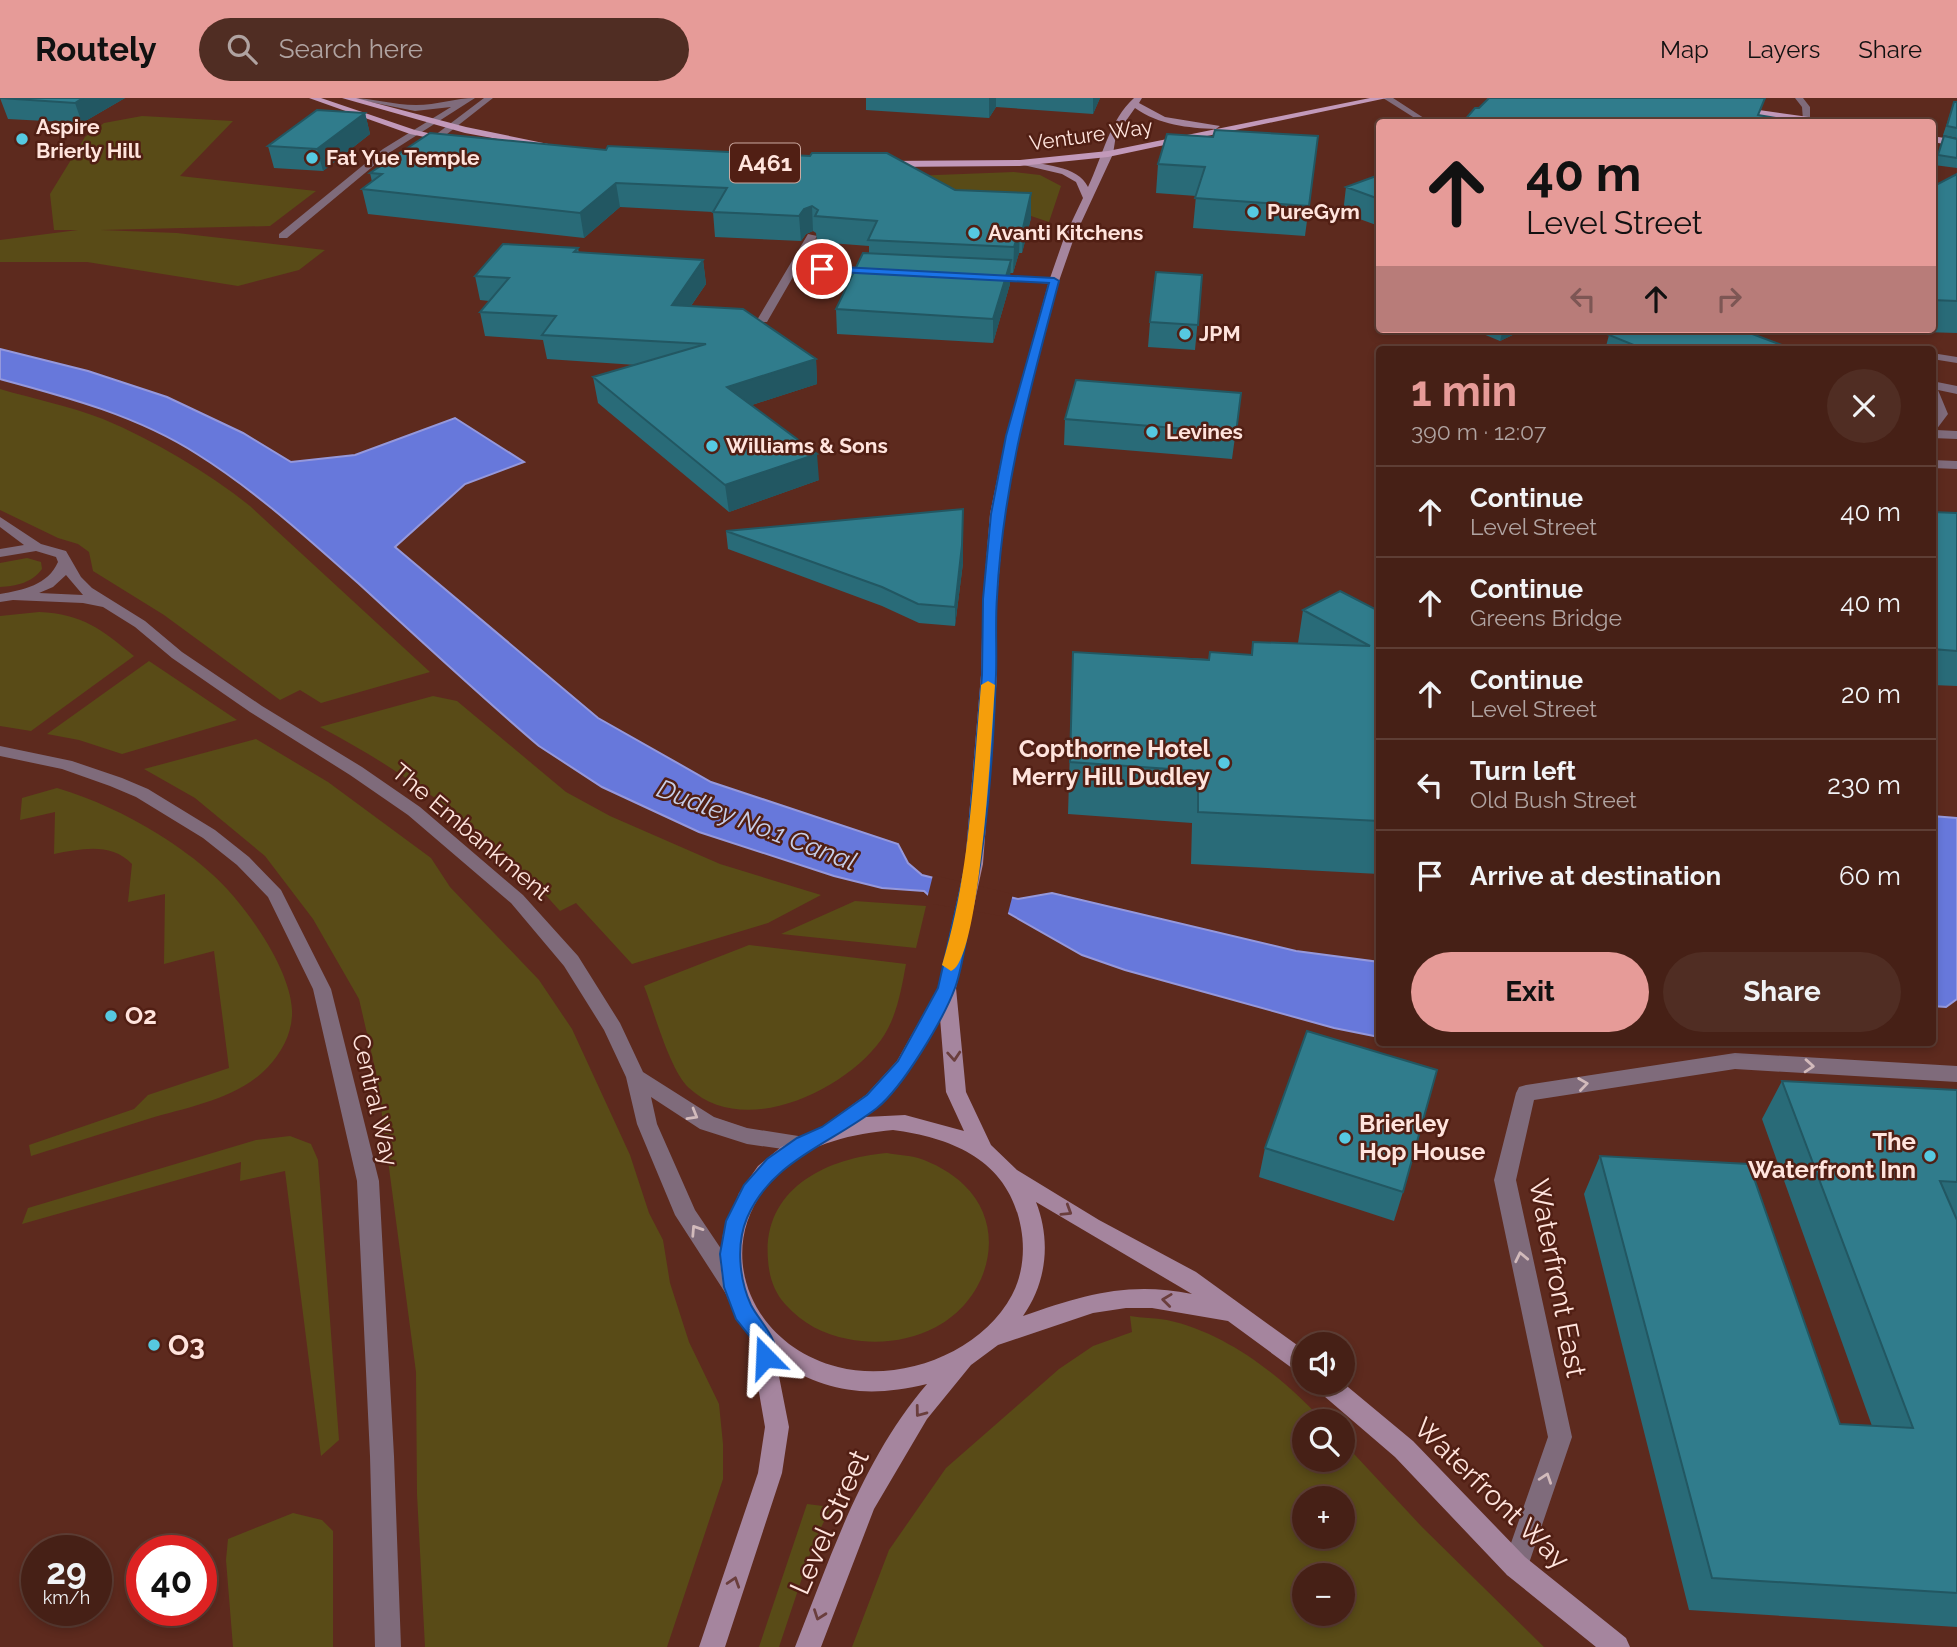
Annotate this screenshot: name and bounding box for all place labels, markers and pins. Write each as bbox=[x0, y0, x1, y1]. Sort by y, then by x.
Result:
place label: Aspire Brierly Hill bbox=[36, 114, 141, 163]
marker: Aspire Brierly Hill bbox=[14, 131, 30, 147]
place label: Fat Yue Temple bbox=[326, 145, 480, 170]
marker: Fat Yue Temple bbox=[304, 150, 320, 166]
place label: PureGym bbox=[1267, 199, 1360, 224]
marker: PureGym bbox=[1245, 204, 1261, 220]
place label: Avanti Kitchens bbox=[988, 220, 1143, 245]
marker: Avanti Kitchens bbox=[966, 225, 982, 241]
pin bbox=[792, 239, 852, 299]
place label: JPM bbox=[1199, 321, 1241, 346]
marker: JPM bbox=[1177, 326, 1193, 342]
place label: Levines bbox=[1166, 419, 1243, 444]
marker: Levines bbox=[1144, 424, 1160, 440]
place label: Williams & Sons bbox=[726, 433, 888, 458]
marker: Williams & Sons bbox=[704, 438, 720, 454]
place label: Copthorne Hotel Merry Hill Dudley bbox=[1012, 734, 1210, 791]
marker: Copthorne Hotel Merry Hill Dudley bbox=[1216, 755, 1232, 771]
place label: O2 bbox=[125, 1001, 157, 1030]
marker: O2 bbox=[103, 1008, 119, 1024]
place label: Brierley Hop House bbox=[1359, 1109, 1485, 1166]
place label: The Waterfront Inn bbox=[1748, 1127, 1916, 1184]
marker: Brierley Hop House bbox=[1337, 1130, 1353, 1146]
marker: The Waterfront Inn bbox=[1922, 1148, 1938, 1164]
place label: O3 bbox=[168, 1329, 205, 1362]
marker: O3 bbox=[146, 1337, 162, 1353]

